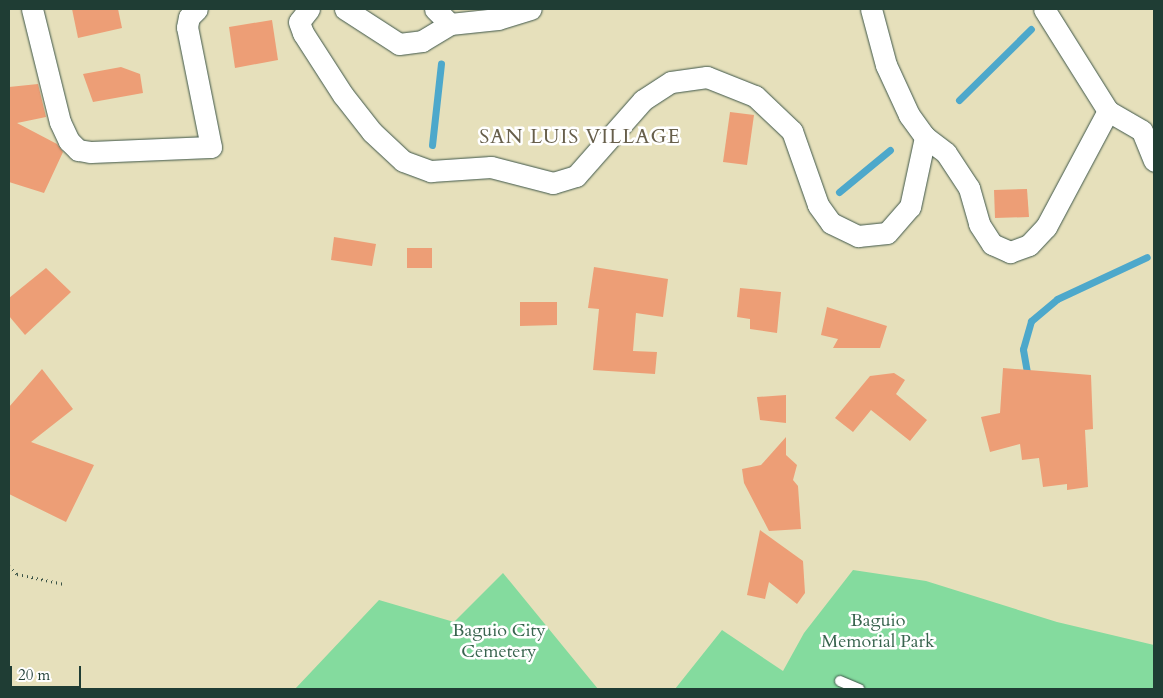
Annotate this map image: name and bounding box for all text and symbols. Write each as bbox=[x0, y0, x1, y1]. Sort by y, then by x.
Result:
district label: SAN LUIS VILLAGE bbox=[477, 124, 683, 148]
park label: Baguio Memorial Park bbox=[821, 611, 935, 654]
park label: Baguio City Cemetery bbox=[452, 621, 546, 664]
scale bar bbox=[12, 656, 84, 688]
text: 20 m bbox=[18, 665, 50, 685]

